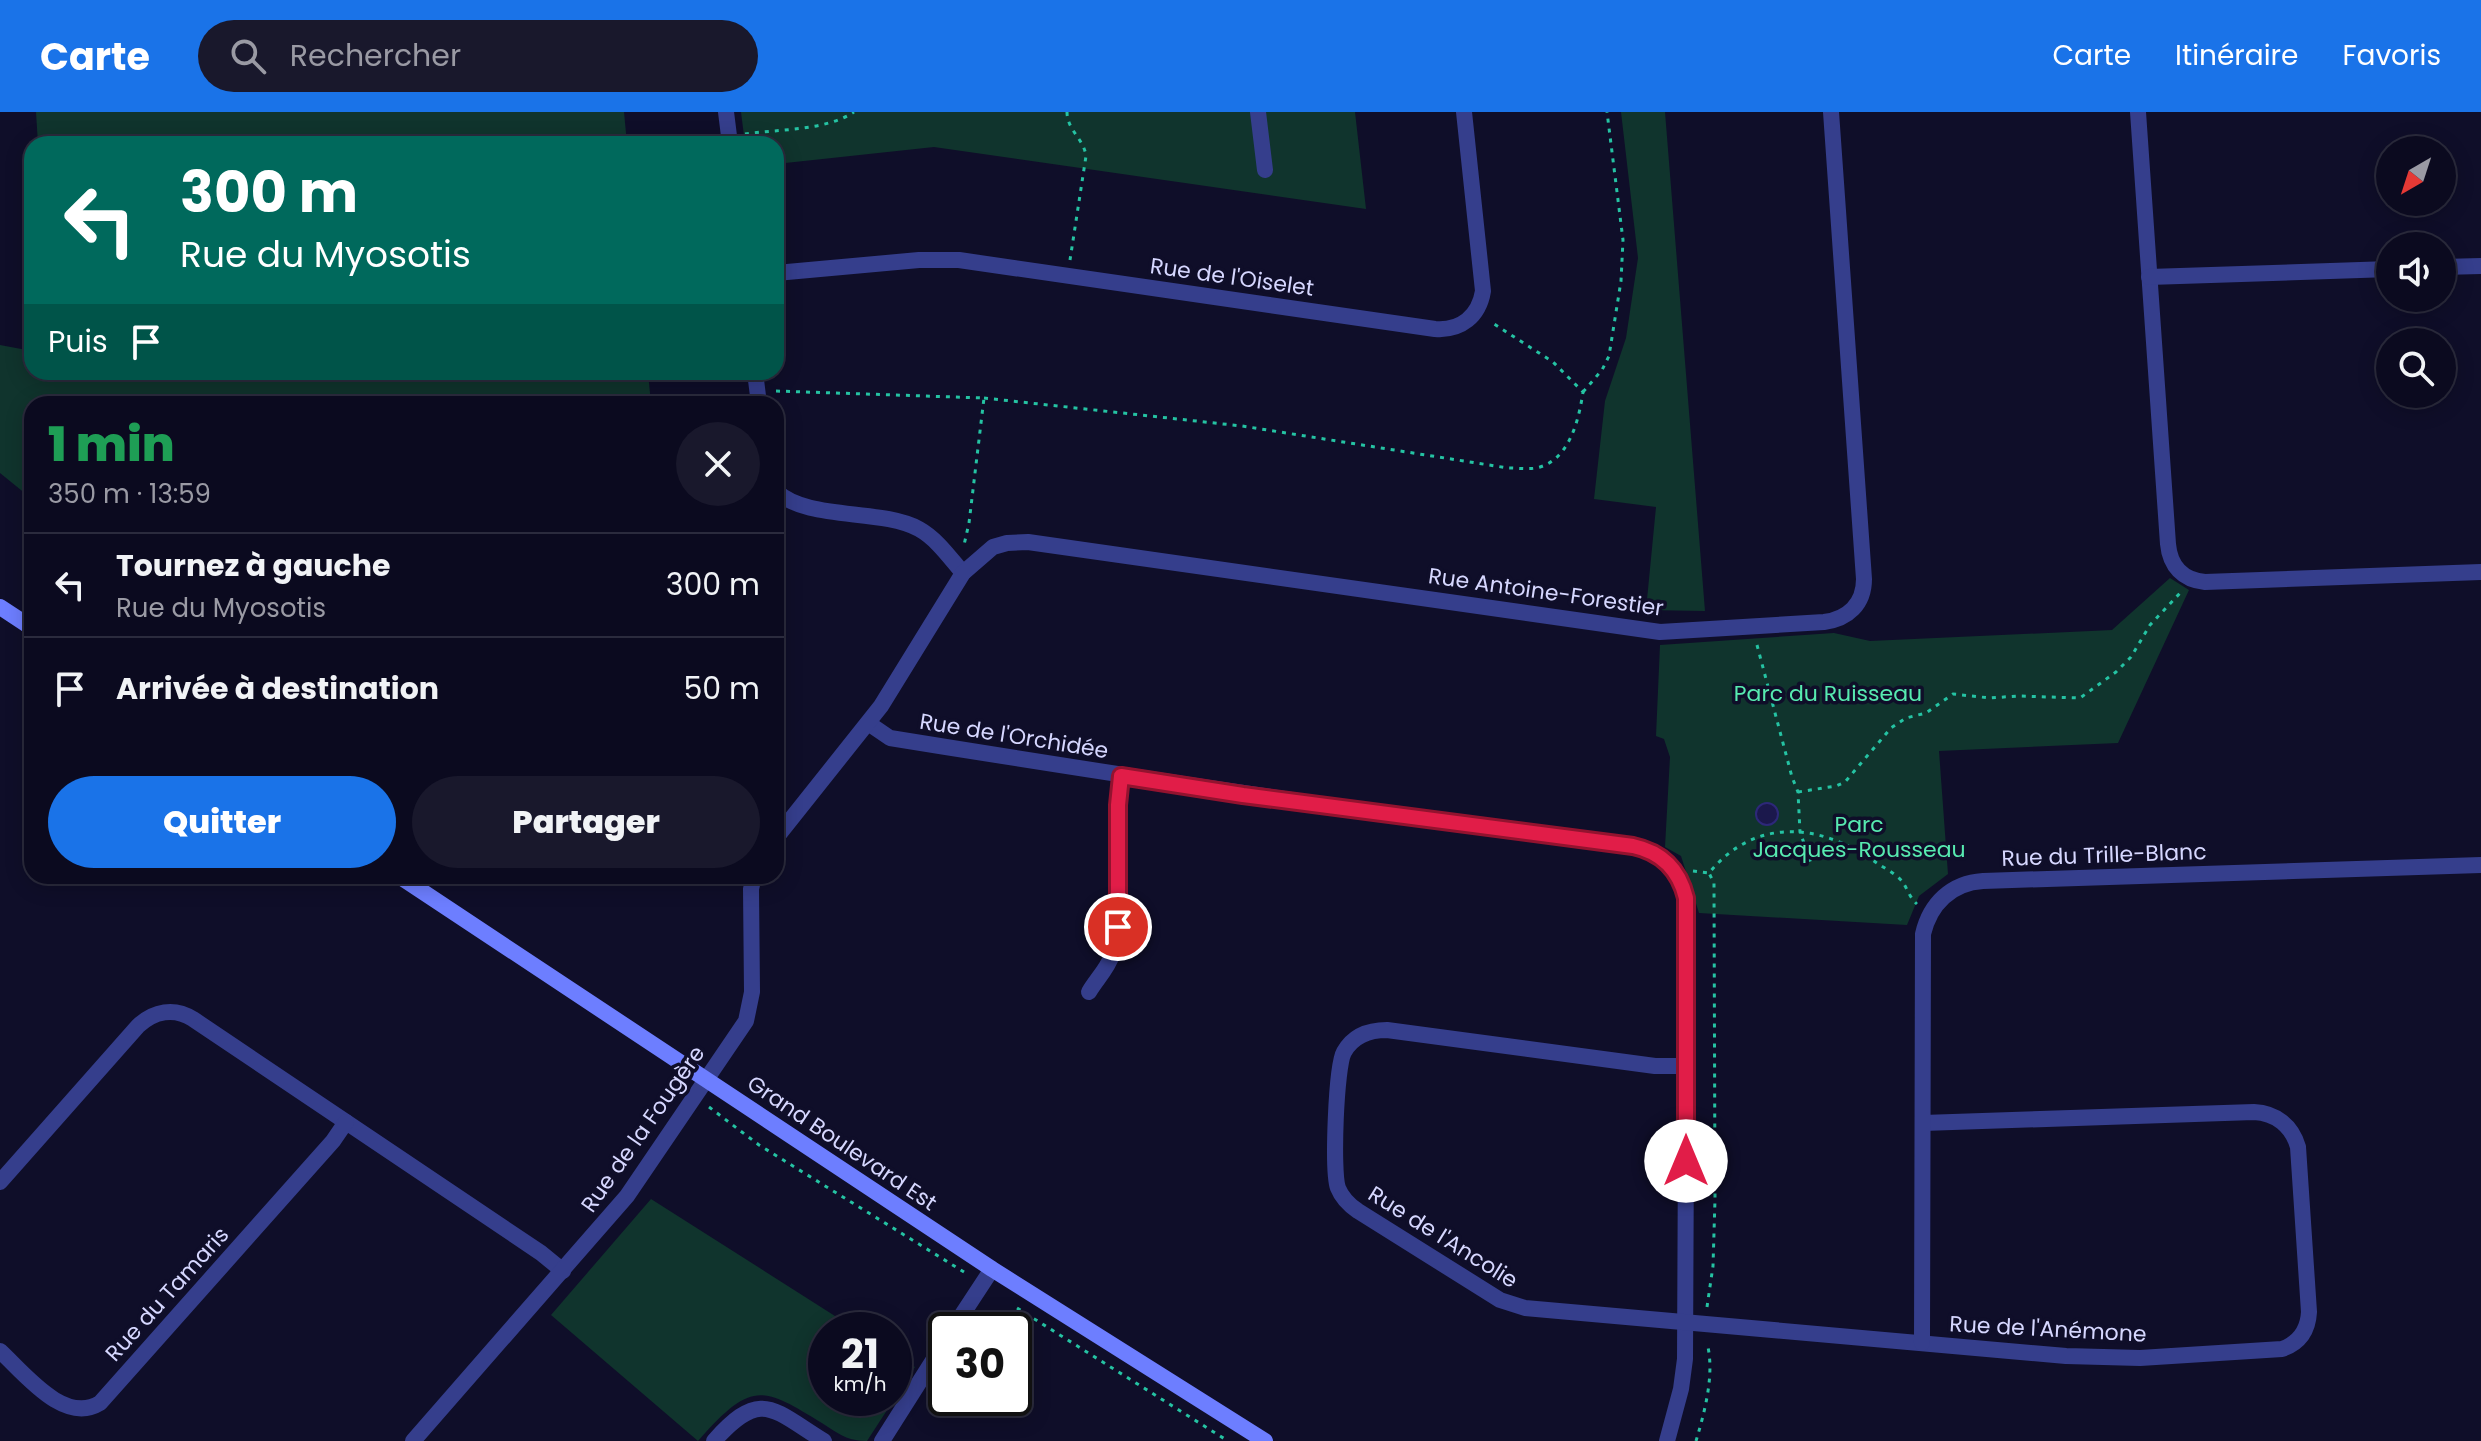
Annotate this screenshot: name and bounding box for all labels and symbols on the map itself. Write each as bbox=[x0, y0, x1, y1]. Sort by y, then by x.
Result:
north arrow bbox=[2376, 136, 2456, 216]
street label: Rue de l'Oiselet bbox=[1148, 250, 1316, 304]
street label: Rue Antoine-Forestier bbox=[1426, 560, 1666, 624]
park label: Parc du Ruisseau bbox=[1734, 678, 1922, 709]
street label: Rue de l'Orchidée bbox=[917, 706, 1111, 766]
park label: Parc Jacques-Rousseau bbox=[1752, 809, 1966, 865]
street label: Rue du Trille-Blanc bbox=[2001, 836, 2207, 874]
pin bbox=[1084, 893, 1152, 961]
street label: Rue de la Fougère bbox=[574, 1039, 712, 1219]
street label: Grand Boulevard Est bbox=[741, 1068, 943, 1218]
position arrow bbox=[1644, 1119, 1728, 1203]
street label: Rue de l'Ancolie bbox=[1362, 1179, 1524, 1295]
street label: Rue du Tamaris bbox=[98, 1220, 236, 1368]
street label: Rue de l'Anémone bbox=[1949, 1308, 2147, 1350]
speed limit sign: 30 bbox=[928, 1312, 1032, 1416]

